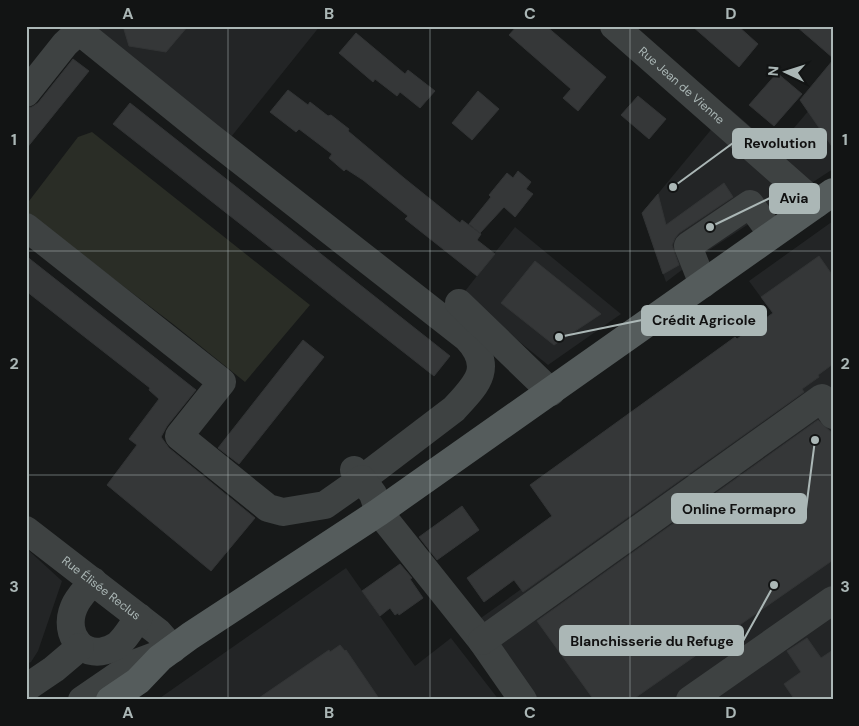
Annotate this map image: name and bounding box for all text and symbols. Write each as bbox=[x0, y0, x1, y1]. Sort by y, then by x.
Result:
text: A bbox=[122, 3, 134, 24]
text: B bbox=[324, 3, 334, 24]
text: C bbox=[524, 3, 536, 24]
text: D bbox=[725, 3, 737, 24]
street label: Rue Jean de Vienne bbox=[635, 43, 728, 128]
north arrow bbox=[762, 48, 812, 98]
text: N bbox=[764, 65, 782, 77]
text: 1 bbox=[11, 129, 17, 150]
callout: Revolution bbox=[733, 129, 826, 158]
text: 1 bbox=[842, 129, 848, 150]
text: Revolution bbox=[744, 134, 816, 152]
callout: Avia bbox=[770, 184, 819, 213]
text: Avia bbox=[779, 189, 809, 207]
callout: Crédit Agricole bbox=[642, 306, 766, 335]
text: Crédit Agricole bbox=[652, 311, 756, 329]
text: 2 bbox=[9, 353, 19, 374]
text: 2 bbox=[840, 353, 850, 374]
callout: Online Formapro bbox=[672, 494, 806, 523]
text: Online Formapro bbox=[682, 500, 796, 518]
street label: Rue Élisée Reclus bbox=[59, 553, 144, 624]
text: 3 bbox=[9, 576, 19, 597]
text: 3 bbox=[840, 576, 850, 597]
callout: Blanchisserie du Refuge bbox=[560, 626, 743, 655]
text: Blanchisserie du Refuge bbox=[570, 632, 734, 650]
text: A bbox=[122, 702, 134, 723]
text: B bbox=[324, 702, 334, 723]
text: C bbox=[524, 702, 536, 723]
text: D bbox=[725, 702, 737, 723]

